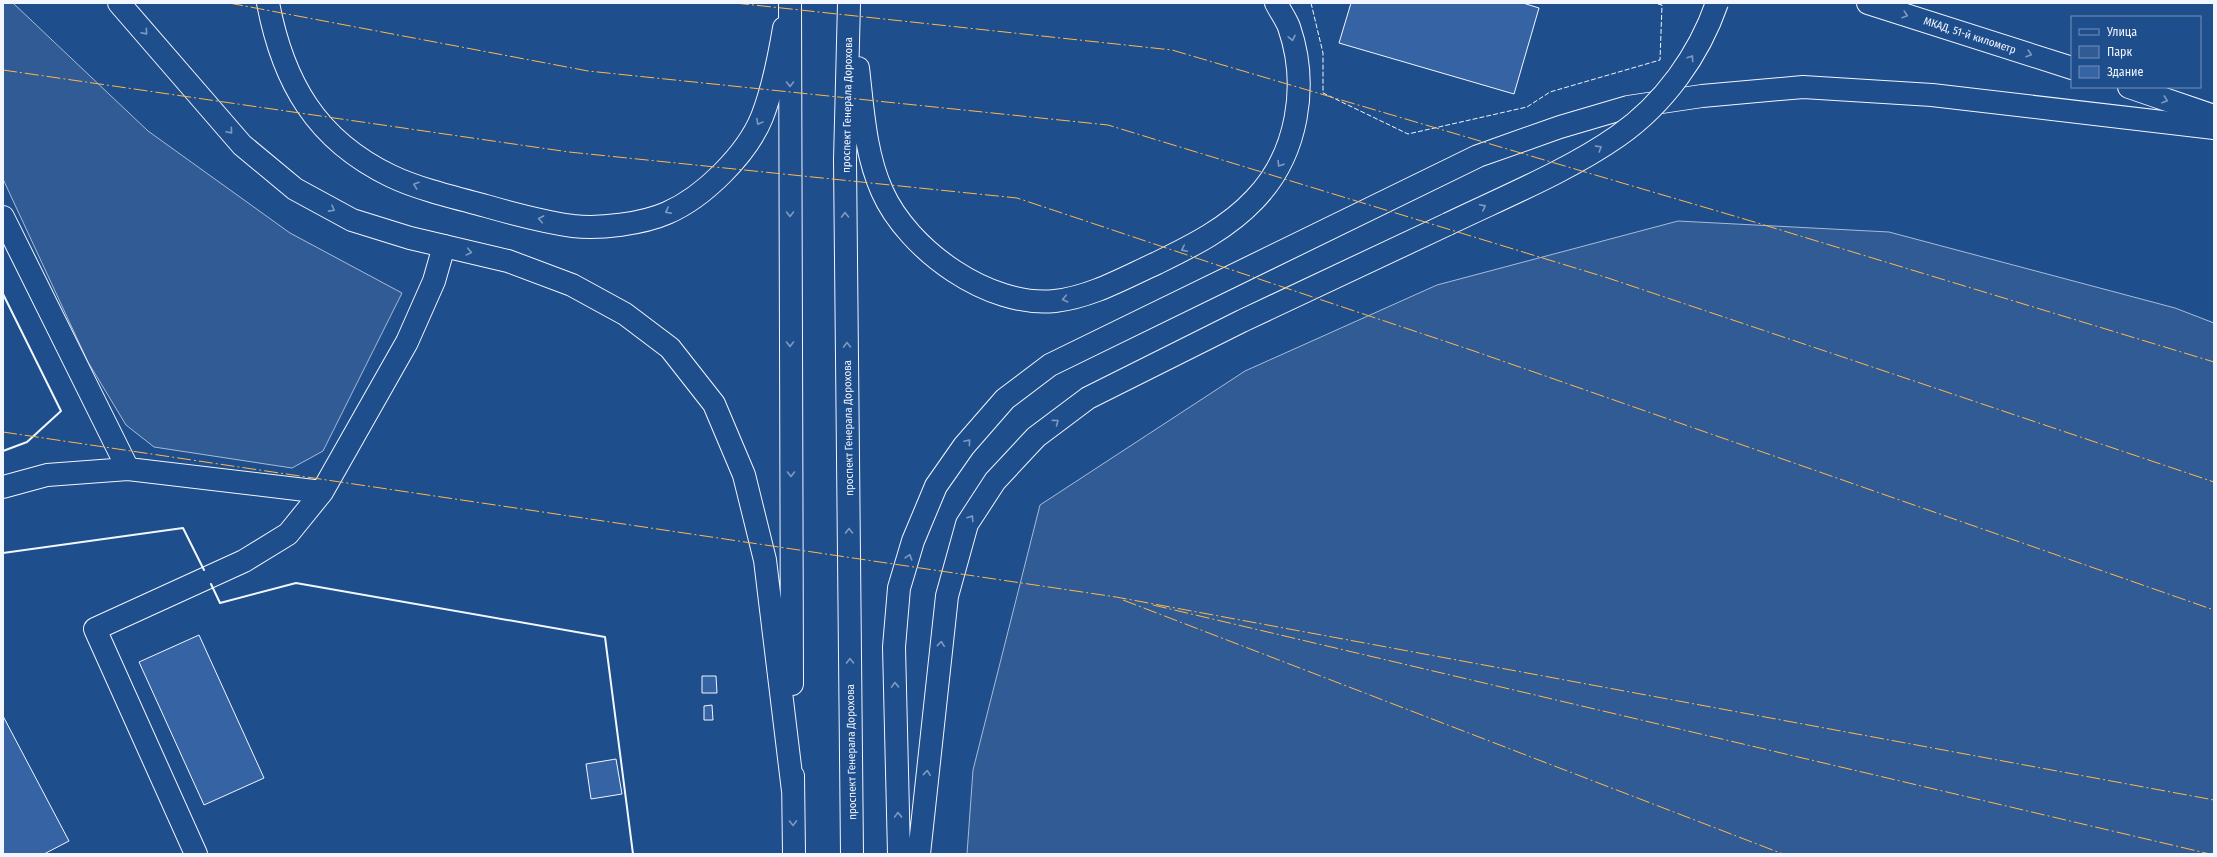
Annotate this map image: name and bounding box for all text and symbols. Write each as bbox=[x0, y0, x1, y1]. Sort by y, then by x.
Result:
one-way arrow bbox=[1901, 10, 1908, 19]
street label: МКАД, 51-й километр bbox=[1922, 14, 2018, 57]
legend bbox=[2071, 16, 2201, 88]
text: Улица bbox=[2106, 25, 2137, 39]
one-way arrow bbox=[140, 28, 147, 35]
one-way arrow bbox=[1287, 35, 1295, 42]
street label: проспект Генерала Дорохова bbox=[840, 37, 855, 173]
text: Парк bbox=[2107, 45, 2133, 59]
one-way arrow bbox=[2025, 49, 2032, 58]
one-way arrow bbox=[1686, 55, 1693, 62]
text: Здание bbox=[2107, 65, 2143, 79]
one-way arrow bbox=[786, 81, 794, 87]
one-way arrow bbox=[2162, 95, 2169, 103]
one-way arrow bbox=[756, 118, 764, 125]
one-way arrow bbox=[225, 126, 232, 133]
one-way arrow bbox=[1595, 145, 1602, 153]
one-way arrow bbox=[1277, 160, 1285, 167]
one-way arrow bbox=[413, 181, 420, 189]
one-way arrow bbox=[328, 204, 336, 212]
one-way arrow bbox=[1479, 204, 1487, 212]
one-way arrow bbox=[665, 206, 673, 214]
one-way arrow bbox=[786, 211, 794, 217]
one-way arrow bbox=[841, 212, 849, 218]
one-way arrow bbox=[538, 216, 544, 224]
one-way arrow bbox=[1181, 244, 1189, 252]
one-way arrow bbox=[466, 248, 472, 256]
one-way arrow bbox=[1062, 294, 1068, 302]
one-way arrow bbox=[786, 341, 794, 347]
one-way arrow bbox=[843, 342, 851, 348]
street label: проспект Генерала Дорохова bbox=[841, 360, 856, 496]
one-way arrow bbox=[1052, 419, 1059, 426]
one-way arrow bbox=[963, 440, 970, 447]
one-way arrow bbox=[787, 471, 795, 477]
one-way arrow bbox=[966, 516, 973, 523]
one-way arrow bbox=[845, 528, 853, 534]
one-way arrow bbox=[904, 553, 913, 560]
one-way arrow bbox=[937, 641, 946, 647]
one-way arrow bbox=[846, 658, 854, 664]
one-way arrow bbox=[890, 682, 899, 688]
street label: проспект Генерала Дорохова bbox=[844, 684, 859, 820]
one-way arrow bbox=[923, 770, 932, 776]
one-way arrow bbox=[894, 812, 902, 818]
one-way arrow bbox=[789, 820, 797, 826]

